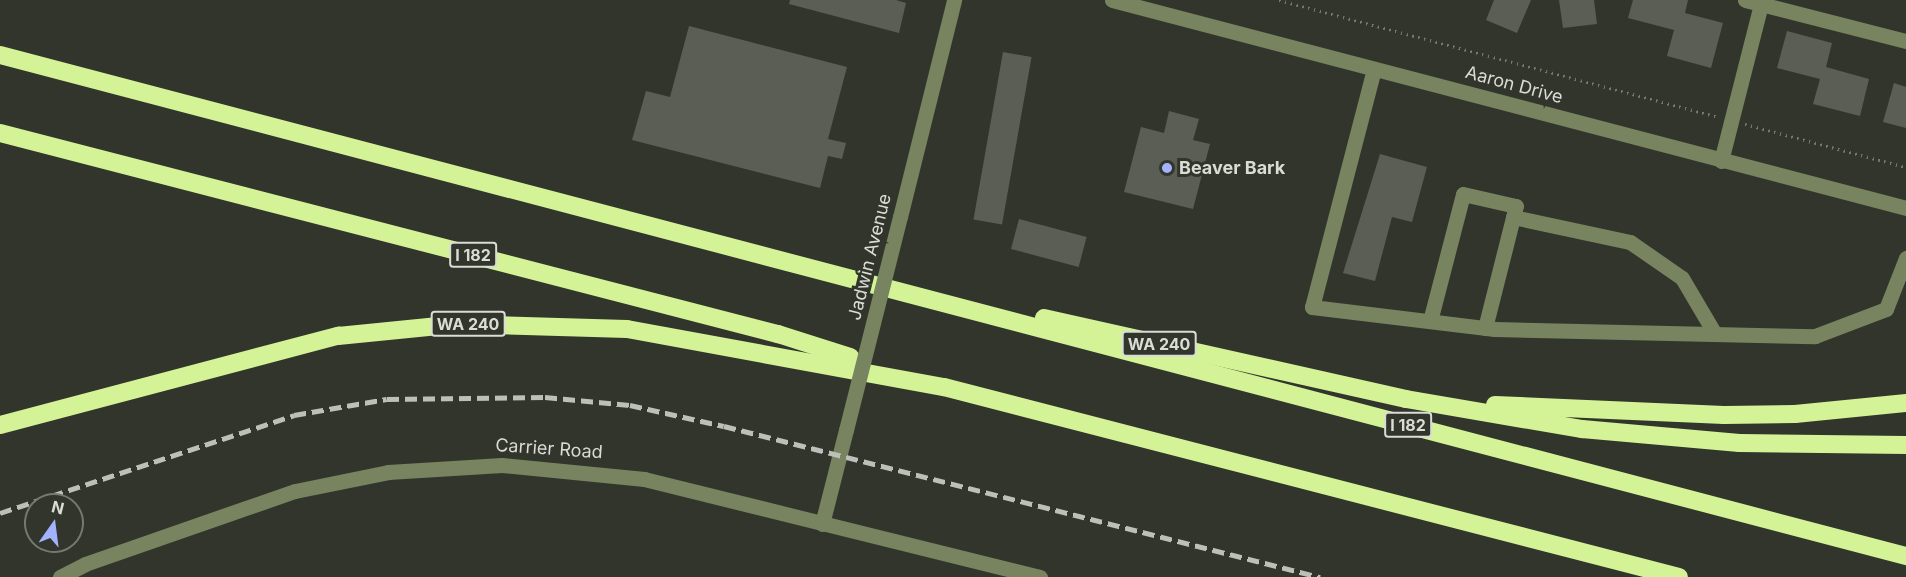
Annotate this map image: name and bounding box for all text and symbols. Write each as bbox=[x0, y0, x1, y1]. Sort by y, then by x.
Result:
street label: Aaron Drive bbox=[1463, 62, 1565, 108]
place label: Beaver Bark bbox=[1179, 157, 1285, 179]
marker: Beaver Bark bbox=[1160, 161, 1174, 175]
street label: Jadwin Avenue bbox=[844, 192, 896, 322]
road number: I 182 bbox=[449, 242, 497, 268]
road number: WA 240 bbox=[430, 311, 506, 337]
road number: WA 240 bbox=[1122, 331, 1196, 357]
road number: I 182 bbox=[1384, 412, 1432, 438]
street label: Carrier Road bbox=[495, 434, 603, 464]
north arrow bbox=[24, 493, 84, 553]
text: N bbox=[50, 496, 66, 519]

